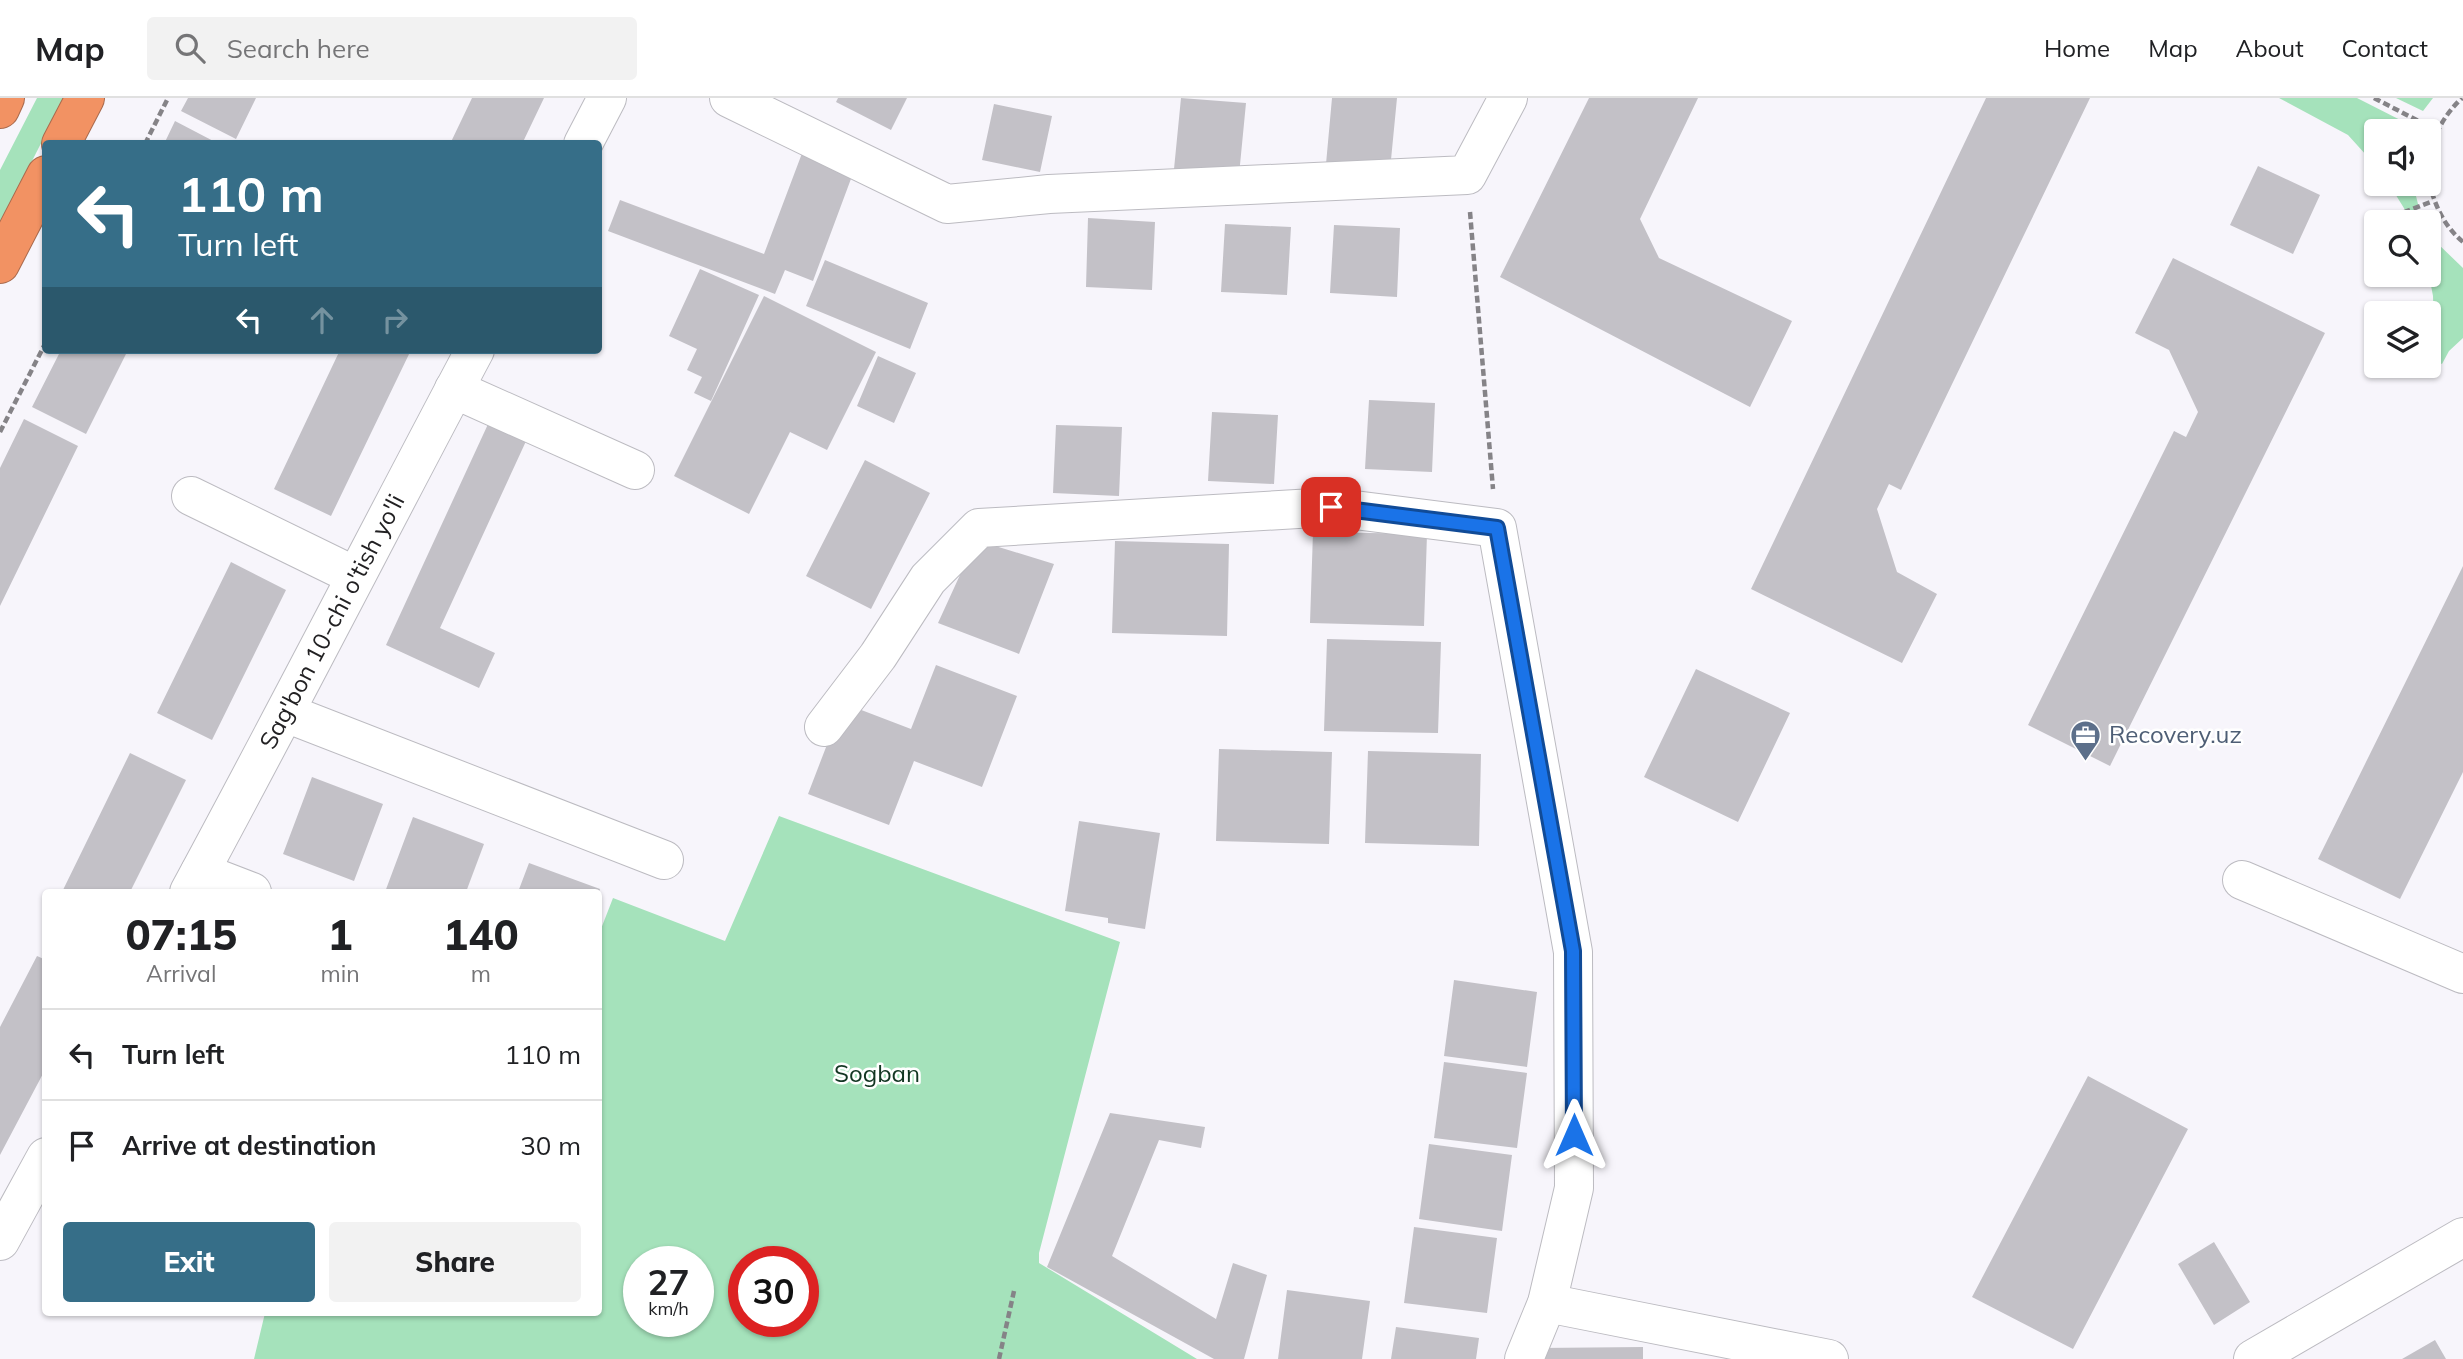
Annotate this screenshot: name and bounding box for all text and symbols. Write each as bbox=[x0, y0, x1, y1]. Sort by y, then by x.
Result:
search box bbox=[147, 17, 637, 80]
text: Map bbox=[35, 28, 105, 69]
icon: search bbox=[171, 29, 209, 67]
text: Search here bbox=[227, 32, 370, 65]
text: Home bbox=[2044, 33, 2110, 63]
text: Map bbox=[2148, 33, 2198, 63]
text: About bbox=[2236, 33, 2304, 63]
text: Contact bbox=[2342, 33, 2428, 63]
map controls bbox=[2364, 119, 2441, 378]
button: sound bbox=[2364, 119, 2441, 196]
text: 110 m bbox=[178, 163, 324, 224]
icon: left bbox=[63, 168, 154, 259]
button: search bbox=[2364, 210, 2441, 287]
text: Turn left bbox=[178, 224, 298, 264]
icon: left bbox=[230, 301, 268, 339]
icon: ahead bbox=[303, 301, 341, 339]
icon: right bbox=[376, 301, 414, 339]
button: layers bbox=[2364, 301, 2441, 378]
pin bbox=[1301, 477, 1361, 537]
icon: arrive bbox=[1312, 488, 1350, 526]
street label: Sag'bon 10-chi o'tish yo'li bbox=[252, 489, 410, 754]
office icon: Recovery.uz bbox=[2069, 718, 2103, 762]
place label: Recovery.uz bbox=[2109, 719, 2242, 749]
text: 07:15 bbox=[125, 908, 237, 961]
text: 1 bbox=[327, 908, 353, 961]
text: 140 bbox=[443, 908, 519, 961]
text: Arrival bbox=[146, 959, 216, 988]
text: min bbox=[320, 959, 360, 988]
text: m bbox=[471, 959, 491, 988]
icon: left bbox=[63, 1036, 101, 1074]
text: Turn left bbox=[122, 1038, 224, 1071]
text: 110 m bbox=[505, 1038, 581, 1071]
park label: Sogban bbox=[834, 1058, 920, 1088]
position arrow bbox=[1537, 1098, 1611, 1172]
icon: arrive bbox=[63, 1127, 101, 1165]
text: Arrive at destination bbox=[122, 1129, 377, 1162]
text: 30 m bbox=[520, 1129, 581, 1162]
button: Exit bbox=[63, 1222, 315, 1302]
button: Share bbox=[329, 1222, 581, 1302]
speed limit sign: 30 bbox=[728, 1246, 819, 1337]
text: 27 bbox=[647, 1260, 690, 1304]
text: km/h bbox=[648, 1297, 689, 1320]

